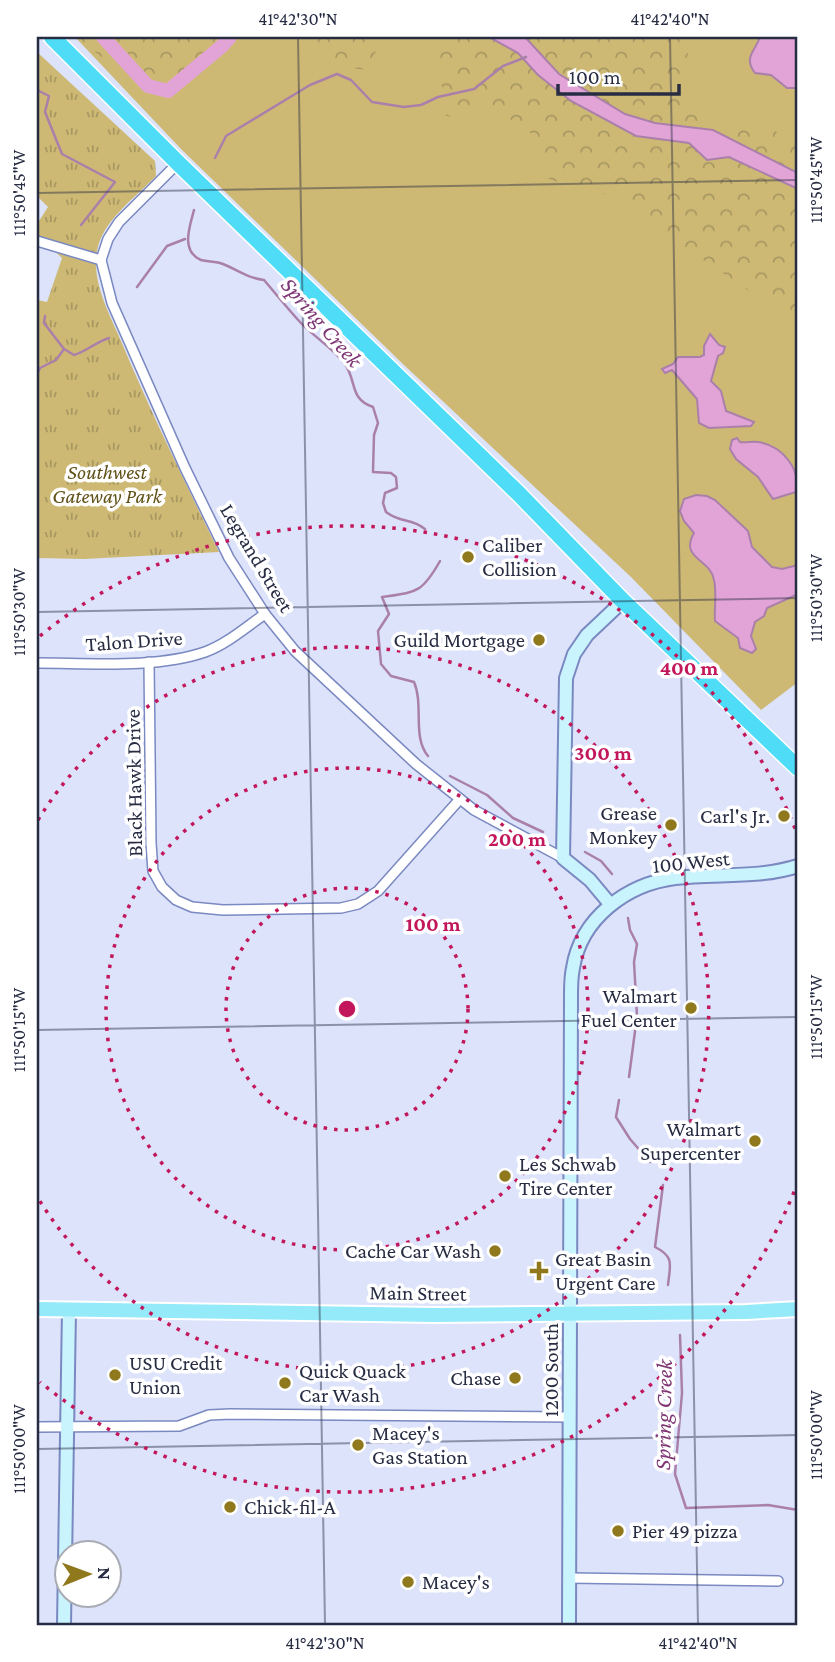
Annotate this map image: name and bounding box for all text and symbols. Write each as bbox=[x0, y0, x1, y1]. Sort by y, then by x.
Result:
text: 41°42'30"N bbox=[258, 9, 338, 29]
text: 41°42'40"N bbox=[630, 9, 710, 29]
scale bar bbox=[558, 52, 679, 96]
text: 100 m bbox=[569, 65, 621, 89]
text: 111°50'45"W bbox=[806, 136, 826, 223]
text: 111°50'45"W bbox=[9, 149, 29, 236]
water label: Spring Creek bbox=[276, 272, 369, 373]
park label: Southwest Gateway Park bbox=[52, 460, 163, 508]
street label: Legrand Street bbox=[215, 499, 299, 617]
place label: Caliber Collision bbox=[482, 533, 557, 581]
marker: Caliber Collision bbox=[460, 549, 476, 565]
text: 111°50'30"W bbox=[806, 554, 826, 642]
text: 111°50'30"W bbox=[9, 568, 29, 656]
street label: Talon Drive bbox=[85, 626, 183, 656]
place label: Guild Mortgage bbox=[393, 628, 525, 652]
marker: Guild Mortgage bbox=[531, 632, 547, 648]
text: 400 m bbox=[660, 656, 719, 680]
street label: Black Hawk Drive bbox=[121, 709, 147, 857]
text: 300 m bbox=[574, 741, 632, 765]
place label: Grease Monkey bbox=[589, 801, 657, 849]
place label: Carl's Jr. bbox=[700, 804, 770, 828]
marker: Carl's Jr. bbox=[776, 808, 792, 824]
marker: Grease Monkey bbox=[663, 817, 679, 833]
text: 200 m bbox=[488, 827, 546, 851]
street label: 100 West bbox=[651, 846, 732, 878]
text: 100 m bbox=[405, 912, 461, 936]
text: 111°50'15"W bbox=[806, 974, 826, 1059]
place label: Walmart Fuel Center bbox=[581, 984, 678, 1032]
text: 111°50'15"W bbox=[9, 987, 29, 1072]
centre of rings bbox=[335, 997, 359, 1021]
marker: Walmart Fuel Center bbox=[683, 1000, 699, 1016]
place label: Walmart Supercenter bbox=[640, 1117, 742, 1165]
marker: Walmart Supercenter bbox=[747, 1133, 763, 1149]
place label: Les Schwab Tire Center bbox=[519, 1152, 616, 1200]
marker: Les Schwab Tire Center bbox=[497, 1168, 513, 1184]
place label: Cache Car Wash bbox=[345, 1239, 481, 1263]
marker: Cache Car Wash bbox=[487, 1243, 503, 1259]
place label: Great Basin Urgent Care bbox=[555, 1247, 655, 1295]
marker: Great Basin Urgent Care bbox=[529, 1261, 549, 1281]
street label: Main Street bbox=[369, 1280, 468, 1306]
street label: 1200 South bbox=[539, 1323, 563, 1417]
place label: USU Credit Union bbox=[129, 1351, 223, 1399]
water label: Spring Creek bbox=[649, 1358, 677, 1471]
place label: Quick Quack Car Wash bbox=[299, 1359, 406, 1407]
place label: Chase bbox=[450, 1366, 501, 1390]
marker: USU Credit Union bbox=[107, 1367, 123, 1383]
marker: Chase bbox=[507, 1370, 523, 1386]
marker: Quick Quack Car Wash bbox=[277, 1375, 293, 1391]
text: 111°50'00"W bbox=[806, 1390, 826, 1480]
text: 111°50'00"W bbox=[9, 1404, 29, 1494]
place label: Macey's Gas Station bbox=[372, 1421, 468, 1469]
marker: Macey's Gas Station bbox=[350, 1437, 366, 1453]
place label: Chick-fil-A bbox=[244, 1495, 336, 1519]
marker: Chick-fil-A bbox=[222, 1499, 238, 1515]
place label: Pier 49 pizza bbox=[632, 1519, 738, 1543]
marker: Pier 49 pizza bbox=[610, 1523, 626, 1539]
north arrow bbox=[52, 1540, 122, 1610]
text: N bbox=[94, 1567, 115, 1580]
place label: Macey's bbox=[422, 1570, 490, 1594]
marker: Macey's bbox=[400, 1574, 416, 1590]
text: 41°42'30"N bbox=[285, 1633, 365, 1653]
text: 41°42'40"N bbox=[658, 1633, 738, 1653]

